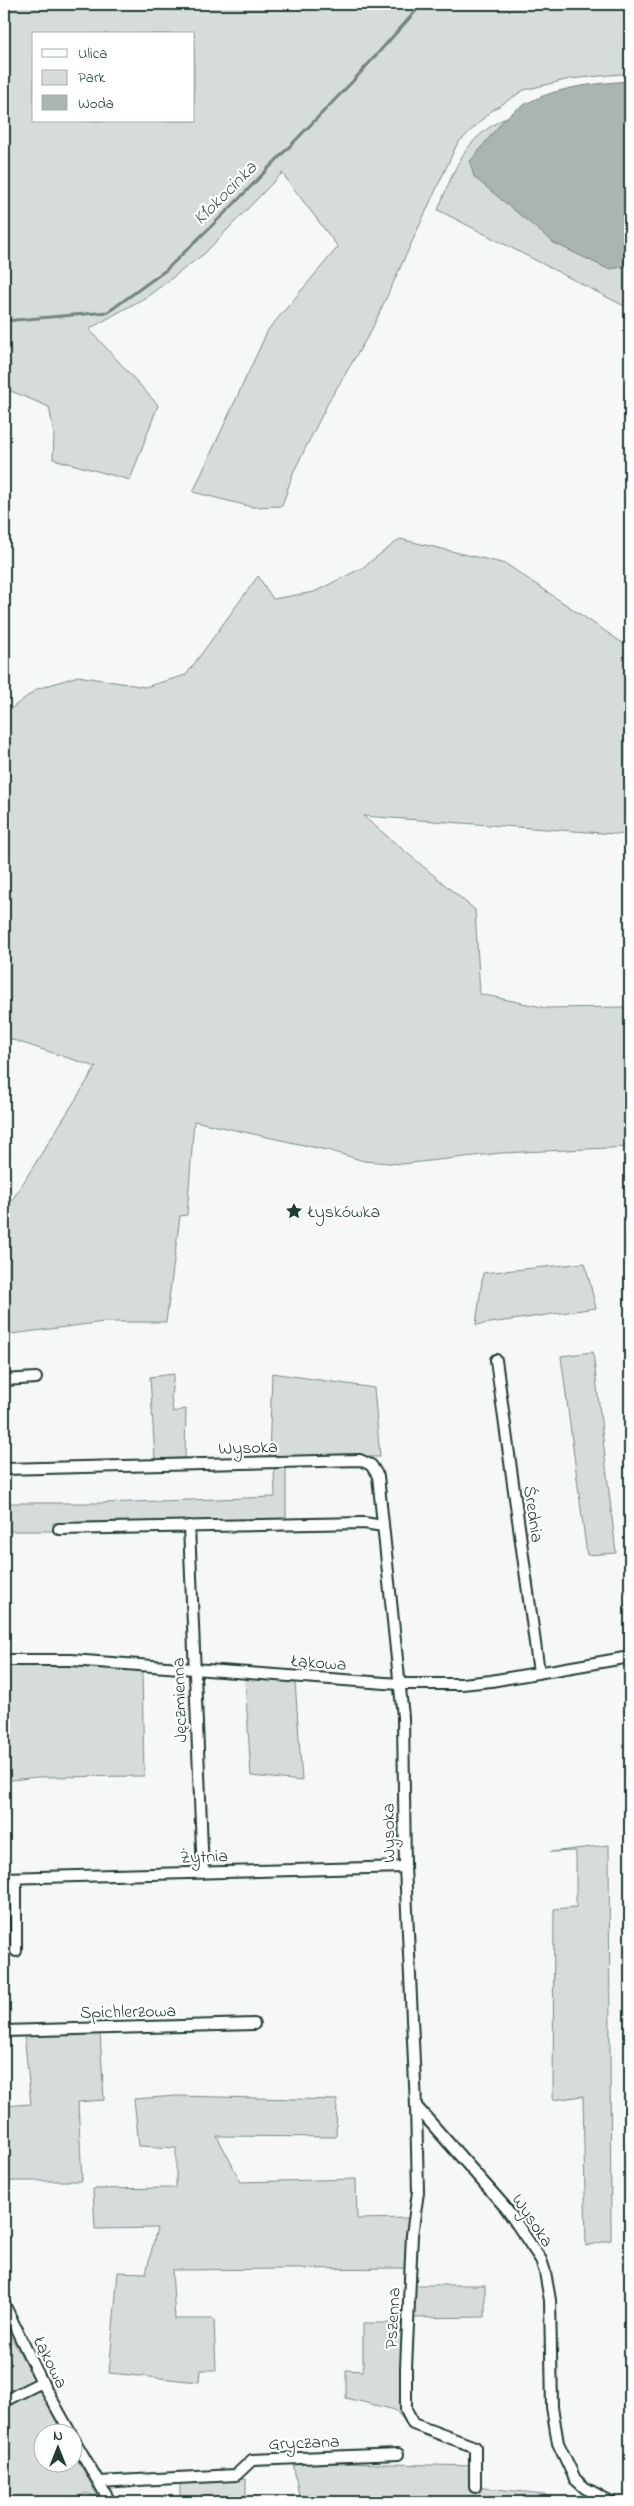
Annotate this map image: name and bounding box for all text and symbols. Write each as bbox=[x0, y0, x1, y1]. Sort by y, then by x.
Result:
legend bbox=[32, 32, 195, 122]
text: Ulica bbox=[78, 43, 107, 65]
text: Park bbox=[78, 67, 106, 89]
text: Woda bbox=[78, 93, 114, 115]
water label: Kłokocinka bbox=[188, 155, 264, 232]
place label: Łyskówka bbox=[307, 1200, 380, 1226]
place icon: Łyskówka bbox=[284, 1201, 304, 1221]
street label: Wysoka bbox=[218, 1435, 278, 1463]
street label: Średnia bbox=[515, 1484, 549, 1544]
street label: Łąkowa bbox=[289, 1649, 347, 1679]
street label: Jęczmienna bbox=[167, 1657, 195, 1743]
street label: Wysoka bbox=[376, 1803, 404, 1863]
street label: Żytnia bbox=[180, 1844, 229, 1872]
street label: Spichlerzowa bbox=[80, 1999, 176, 2027]
street label: Wysoka bbox=[504, 2189, 559, 2253]
street label: Pszenna bbox=[379, 2287, 409, 2350]
street label: Łąkowa bbox=[25, 2332, 73, 2393]
north arrow bbox=[32, 2424, 82, 2474]
text: N bbox=[53, 2426, 63, 2447]
street label: Gryczana bbox=[268, 2430, 340, 2458]

